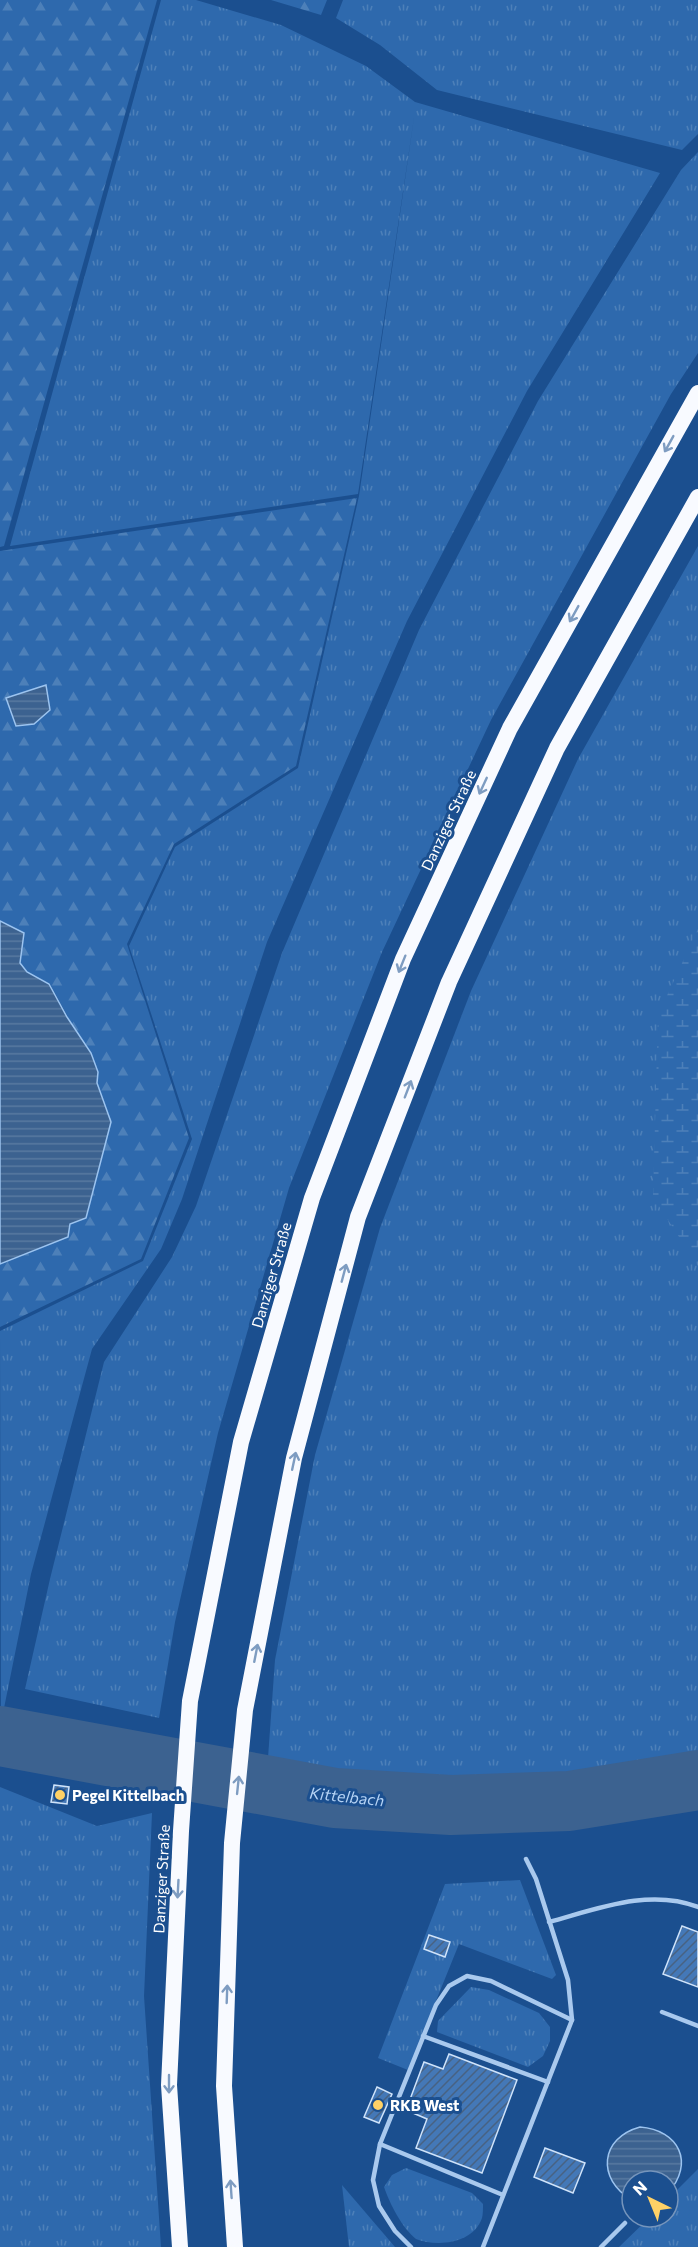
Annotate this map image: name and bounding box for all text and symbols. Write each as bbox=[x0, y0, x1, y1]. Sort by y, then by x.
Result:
one-way arrow bbox=[663, 434, 674, 452]
one-way arrow bbox=[567, 605, 579, 622]
street label: Danziger Straße bbox=[417, 767, 479, 873]
one-way arrow bbox=[476, 777, 488, 795]
one-way arrow bbox=[396, 954, 407, 972]
one-way arrow bbox=[403, 1080, 414, 1099]
street label: Danziger Straße bbox=[247, 1220, 295, 1330]
one-way arrow bbox=[338, 1263, 350, 1282]
one-way arrow bbox=[288, 1452, 300, 1471]
one-way arrow bbox=[251, 1643, 262, 1663]
one-way arrow bbox=[233, 1776, 244, 1796]
water label: Kittelbach bbox=[309, 1783, 385, 1809]
place label: Pegel Kittelbach bbox=[72, 1786, 184, 1804]
marker: Pegel Kittelbach bbox=[53, 1788, 67, 1802]
street label: Danziger Straße bbox=[149, 1824, 173, 1934]
one-way arrow bbox=[172, 1879, 183, 1899]
one-way arrow bbox=[221, 1984, 233, 2004]
one-way arrow bbox=[163, 2074, 175, 2094]
place label: RKB West bbox=[390, 2096, 459, 2114]
marker: RKB West bbox=[371, 2098, 385, 2112]
north arrow bbox=[620, 2169, 680, 2229]
text: N bbox=[629, 2177, 650, 2199]
one-way arrow bbox=[225, 2179, 236, 2199]

